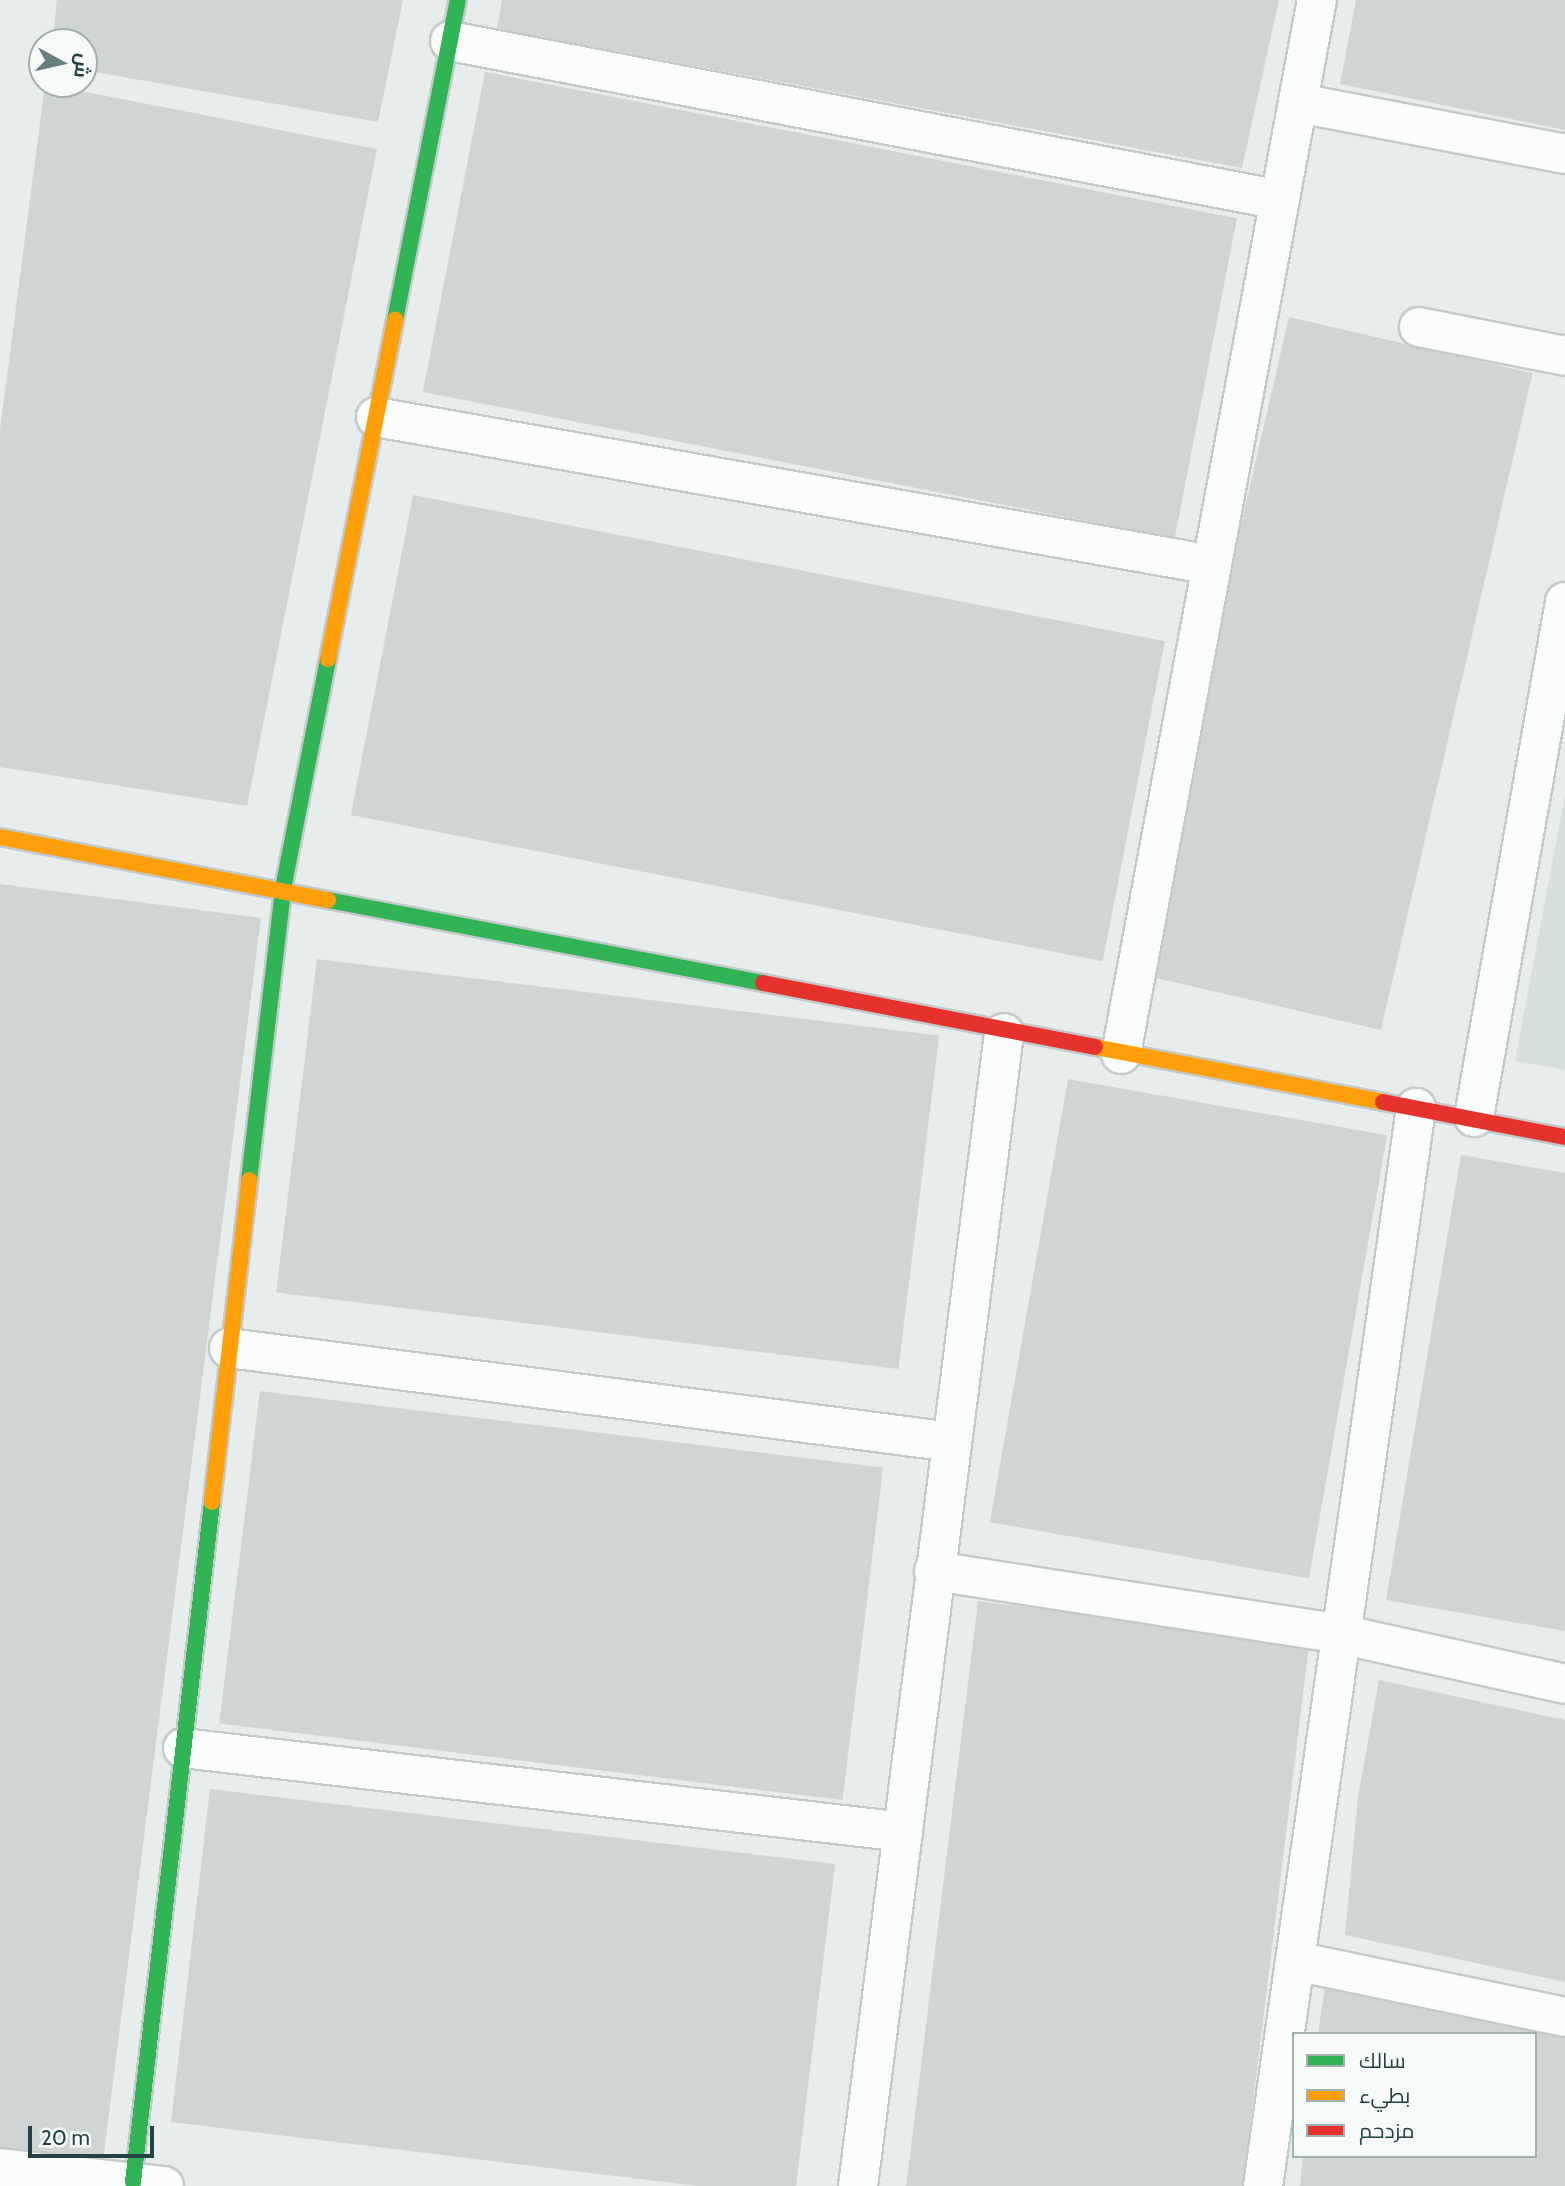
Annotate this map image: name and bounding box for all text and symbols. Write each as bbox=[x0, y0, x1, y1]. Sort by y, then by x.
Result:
north arrow bbox=[28, 28, 98, 98]
text: ش bbox=[69, 52, 95, 79]
legend bbox=[1292, 2032, 1537, 2158]
text: سالك bbox=[1359, 2048, 1406, 2073]
text: بطيء bbox=[1359, 2083, 1410, 2108]
scale bar bbox=[32, 2112, 158, 2156]
text: مزدحم bbox=[1359, 2118, 1414, 2143]
text: 20 m bbox=[41, 2125, 90, 2150]

